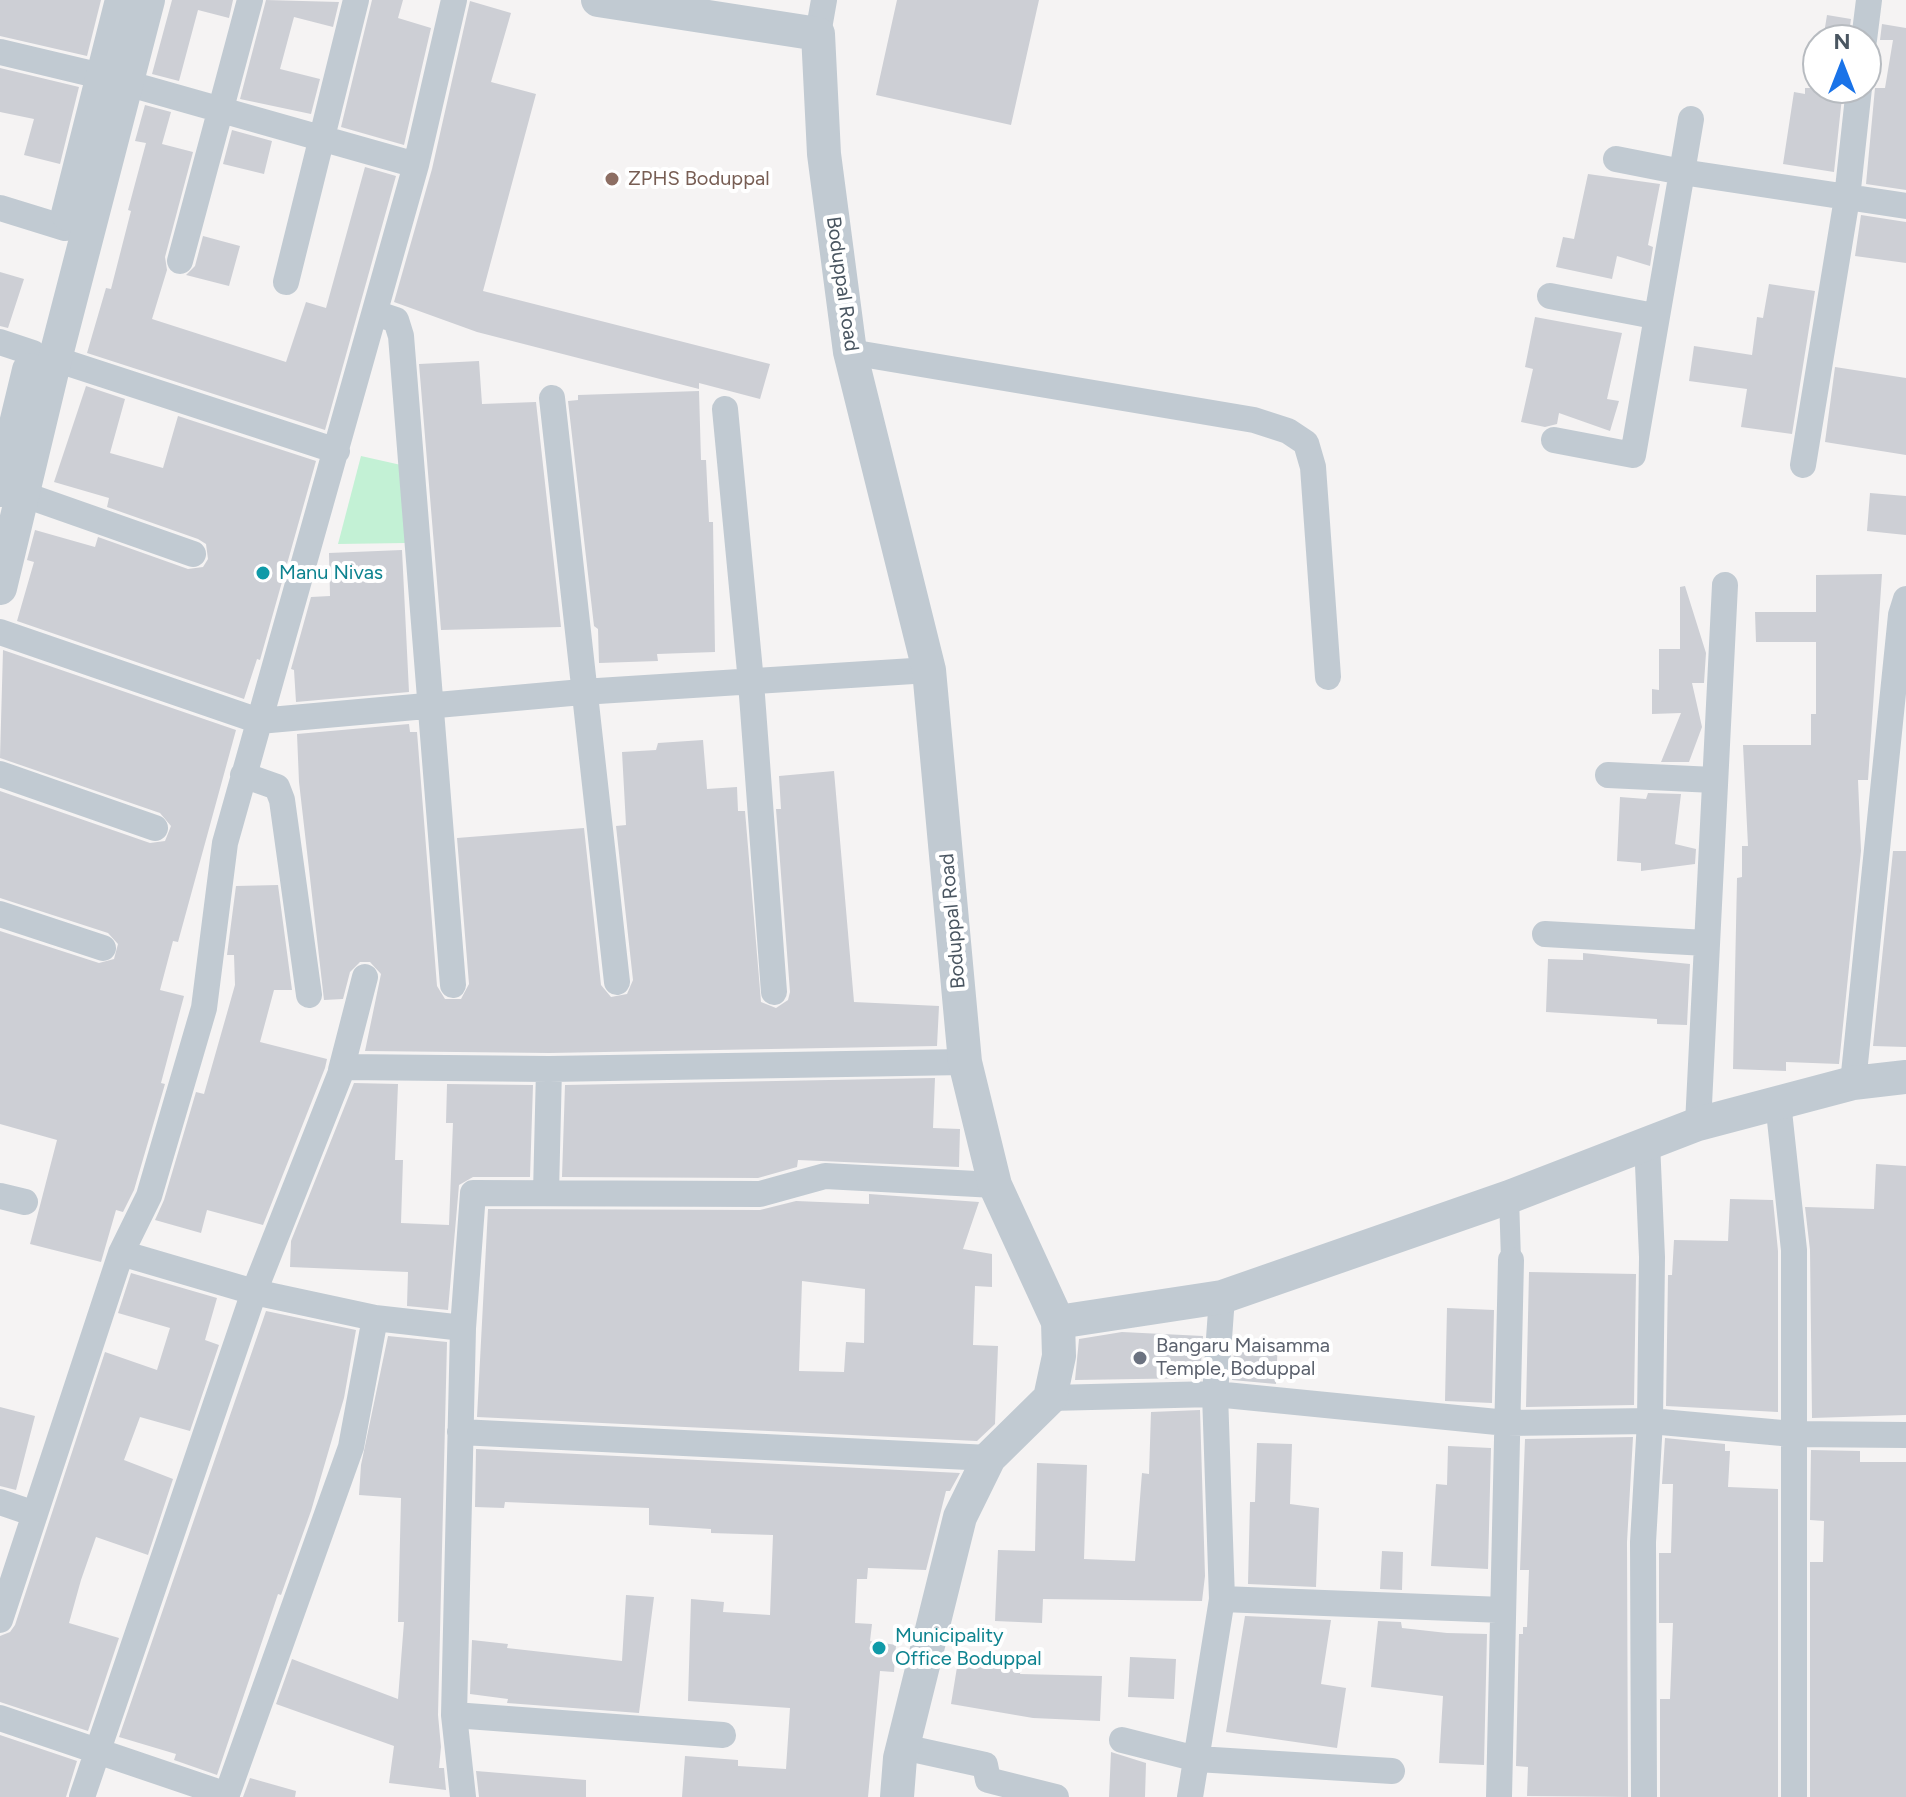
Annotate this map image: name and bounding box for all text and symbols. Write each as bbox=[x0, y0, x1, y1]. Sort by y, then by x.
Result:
north arrow bbox=[1802, 24, 1882, 104]
text: N bbox=[1833, 28, 1851, 55]
place label: ZPHS Boduppal bbox=[628, 167, 770, 191]
marker: ZPHS Boduppal bbox=[603, 170, 621, 188]
street label: Boduppal Road bbox=[821, 215, 863, 353]
place label: Manu Nivas bbox=[279, 561, 383, 585]
marker: Manu Nivas bbox=[254, 564, 272, 582]
street label: Boduppal Road bbox=[935, 852, 971, 990]
place label: Bangaru Maisamma Temple, Boduppal bbox=[1156, 1334, 1330, 1381]
marker: Bangaru Maisamma Temple, Boduppal bbox=[1131, 1349, 1149, 1367]
place label: Municipality Office Boduppal bbox=[895, 1624, 1042, 1671]
marker: Municipality Office Boduppal bbox=[870, 1639, 888, 1657]

